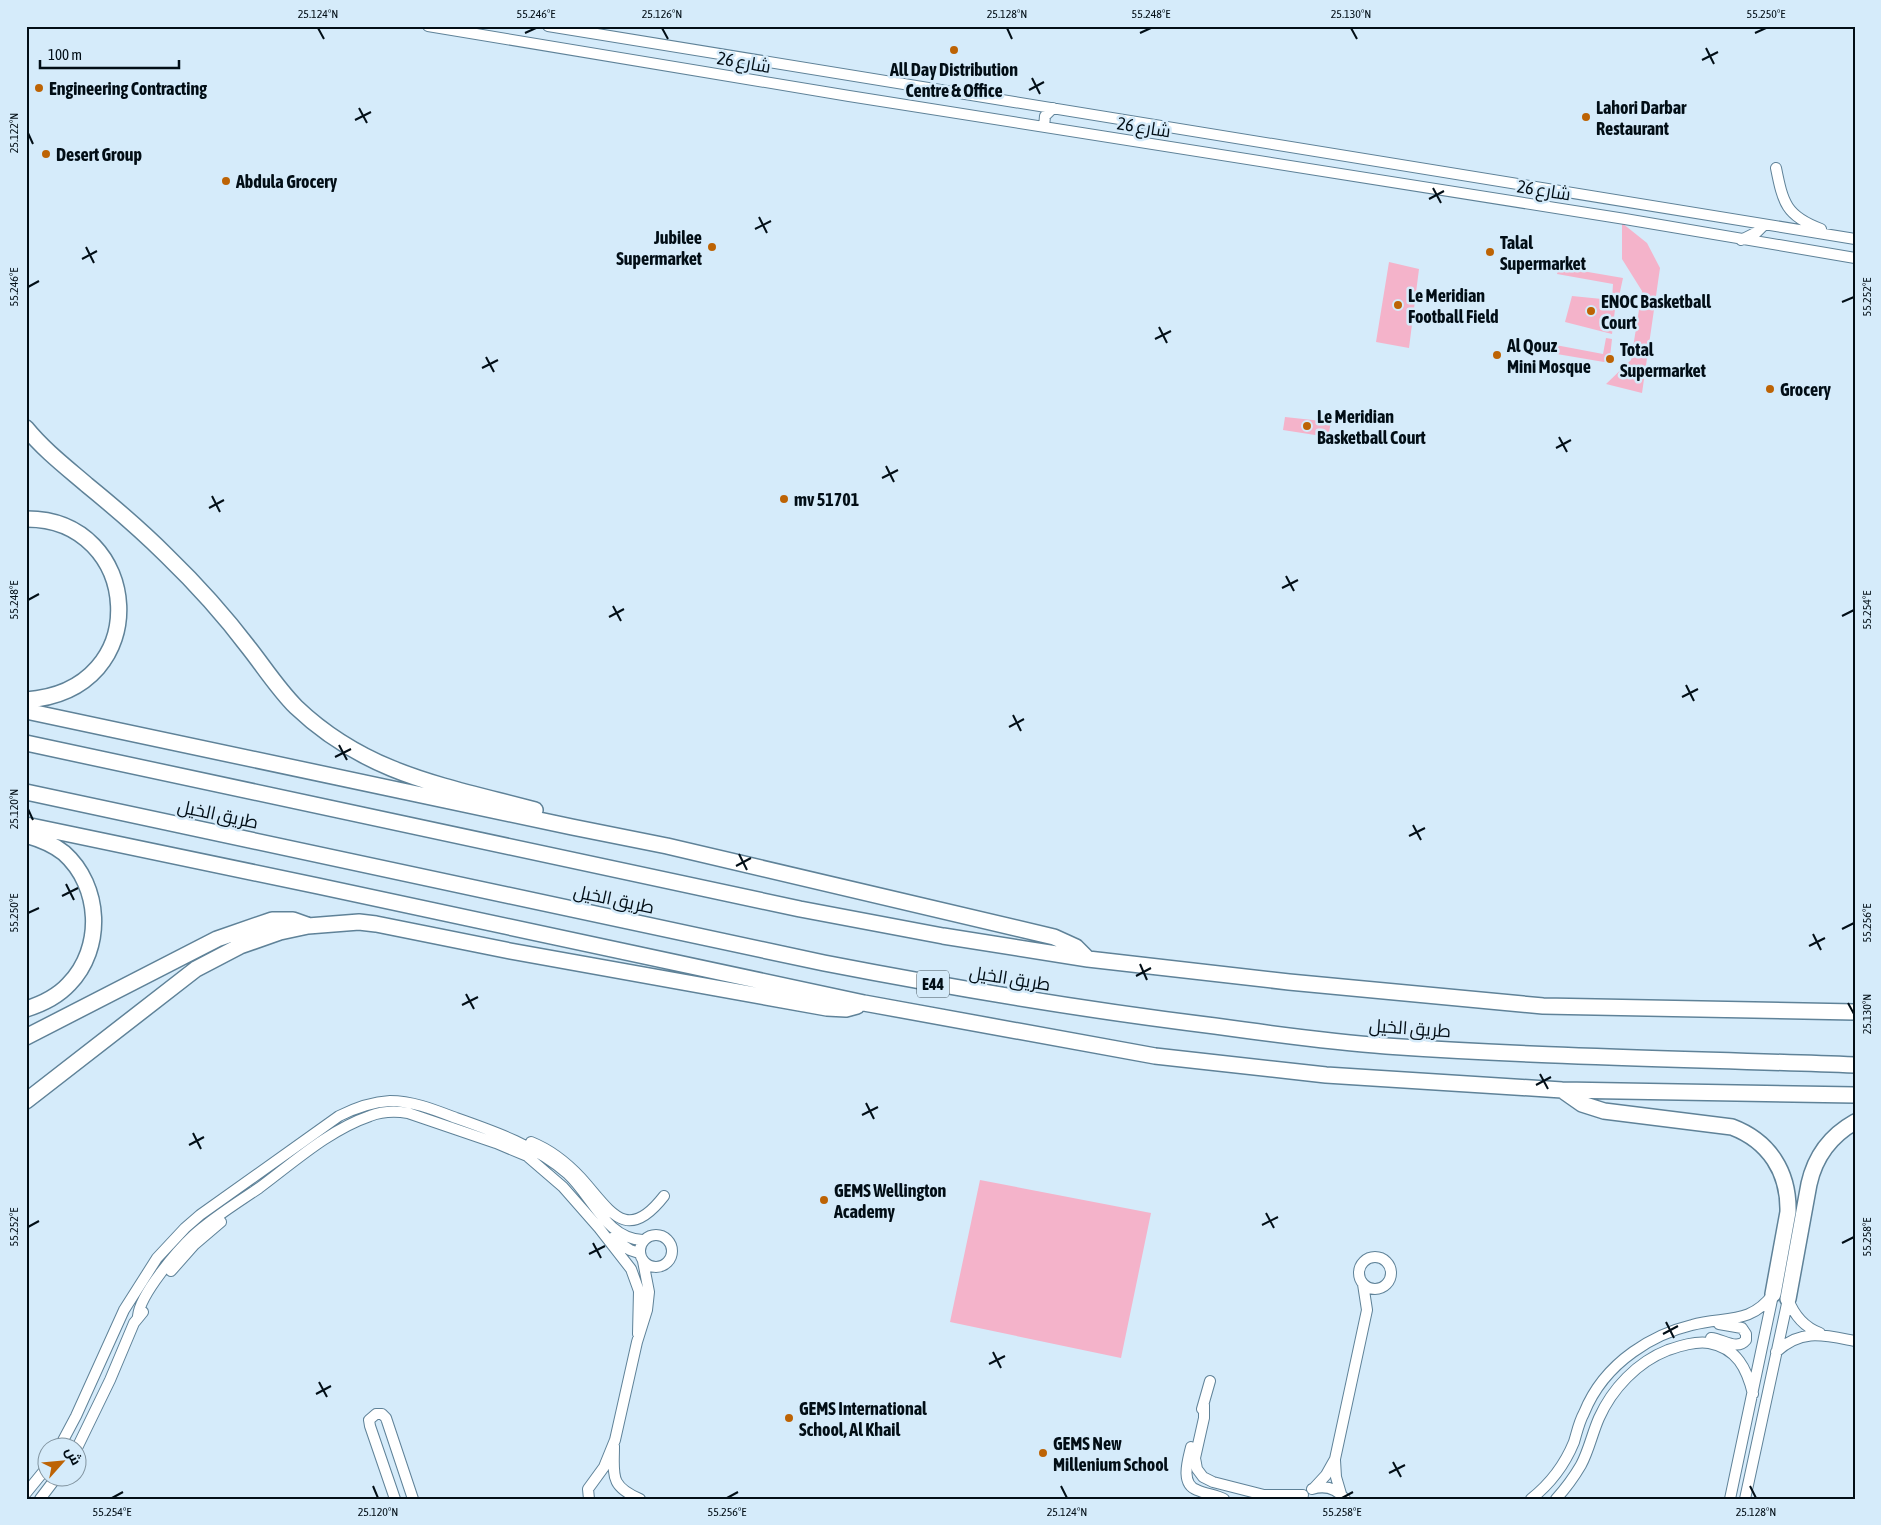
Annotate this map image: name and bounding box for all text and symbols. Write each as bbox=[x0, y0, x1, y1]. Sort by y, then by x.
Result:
text: 25.124°N bbox=[298, 7, 338, 21]
text: 55.246°E bbox=[517, 7, 555, 21]
text: 25.126°N bbox=[642, 7, 682, 21]
text: 25.128°N bbox=[987, 7, 1027, 21]
text: 55.248°E bbox=[1132, 7, 1170, 21]
text: 25.130°N bbox=[1331, 7, 1371, 21]
text: 55.250°E bbox=[1747, 7, 1785, 21]
scale bar bbox=[40, 38, 179, 70]
marker: All Day Distribution Centre & Office bbox=[948, 44, 960, 56]
text: 100 m bbox=[48, 46, 82, 63]
street label: شارع 26 bbox=[715, 47, 773, 79]
place label: All Day Distribution Centre & Office bbox=[889, 59, 1018, 101]
place label: Engineering Contracting bbox=[49, 78, 207, 99]
marker: Engineering Contracting bbox=[33, 82, 45, 94]
place label: Lahori Darbar Restaurant bbox=[1596, 97, 1687, 139]
marker: Lahori Darbar Restaurant bbox=[1580, 111, 1592, 123]
street label: شارع 26 bbox=[1115, 112, 1172, 144]
text: 25.122°N bbox=[7, 113, 21, 153]
place label: Desert Group bbox=[56, 144, 142, 165]
marker: Desert Group bbox=[40, 148, 52, 160]
place label: Abdula Grocery bbox=[235, 171, 338, 192]
marker: Abdula Grocery bbox=[220, 175, 232, 187]
street label: شارع 26 bbox=[1515, 175, 1572, 207]
place label: Jubilee Supermarket bbox=[616, 227, 703, 269]
place label: Talal Supermarket bbox=[1500, 232, 1587, 274]
marker: Jubilee Supermarket bbox=[706, 241, 718, 253]
marker: Talal Supermarket bbox=[1484, 246, 1496, 258]
text: 55.246°E bbox=[7, 268, 21, 306]
text: 55.252°E bbox=[1860, 278, 1874, 316]
place label: Le Meridian Football Field bbox=[1408, 285, 1499, 327]
place label: ENOC Basketball Court bbox=[1601, 291, 1711, 333]
marker: Le Meridian Football Field bbox=[1392, 299, 1404, 311]
marker: ENOC Basketball Court bbox=[1585, 305, 1597, 317]
place label: Al Qouz Mini Mosque bbox=[1506, 335, 1591, 377]
place label: Total Supermarket bbox=[1620, 339, 1707, 381]
marker: Al Qouz Mini Mosque bbox=[1491, 349, 1503, 361]
marker: Total Supermarket bbox=[1604, 353, 1616, 365]
place label: Grocery bbox=[1780, 379, 1831, 400]
marker: Grocery bbox=[1764, 383, 1776, 395]
place label: Le Meridian Basketball Court bbox=[1317, 406, 1426, 448]
marker: Le Meridian Basketball Court bbox=[1301, 420, 1313, 432]
place label: mv 51701 bbox=[794, 489, 859, 510]
marker: mv 51701 bbox=[778, 493, 790, 505]
text: 55.248°E bbox=[7, 581, 21, 619]
text: 55.254°E bbox=[1860, 591, 1874, 629]
text: 25.120°N bbox=[7, 789, 21, 829]
street label: طريق الخيل bbox=[175, 795, 260, 835]
street label: طريق الخيل bbox=[571, 880, 656, 920]
text: 55.250°E bbox=[7, 894, 21, 932]
text: 55.256°E bbox=[1860, 904, 1874, 942]
street label: طريق الخيل bbox=[967, 961, 1052, 997]
road number: E44 bbox=[917, 971, 949, 998]
text: 25.130°N bbox=[1860, 994, 1874, 1034]
street label: طريق الخيل bbox=[1368, 1015, 1452, 1043]
place label: GEMS Wellington Academy bbox=[833, 1180, 947, 1222]
marker: GEMS Wellington Academy bbox=[818, 1194, 830, 1206]
text: 55.252°E bbox=[7, 1208, 21, 1246]
text: 55.258°E bbox=[1860, 1218, 1874, 1256]
place label: GEMS International School, Al Khail bbox=[799, 1398, 927, 1440]
marker: GEMS International School, Al Khail bbox=[783, 1412, 795, 1424]
place label: GEMS New Millenium School bbox=[1053, 1433, 1169, 1475]
north arrow bbox=[38, 1438, 88, 1488]
text: ش bbox=[61, 1444, 85, 1468]
marker: GEMS New Millenium School bbox=[1037, 1447, 1049, 1459]
text: 55.254°E bbox=[93, 1505, 131, 1519]
text: 25.120°N bbox=[358, 1505, 398, 1519]
text: 55.256°E bbox=[708, 1505, 746, 1519]
text: 25.124°N bbox=[1047, 1505, 1087, 1519]
text: 55.258°E bbox=[1323, 1505, 1361, 1519]
text: 25.128°N bbox=[1736, 1505, 1776, 1519]

